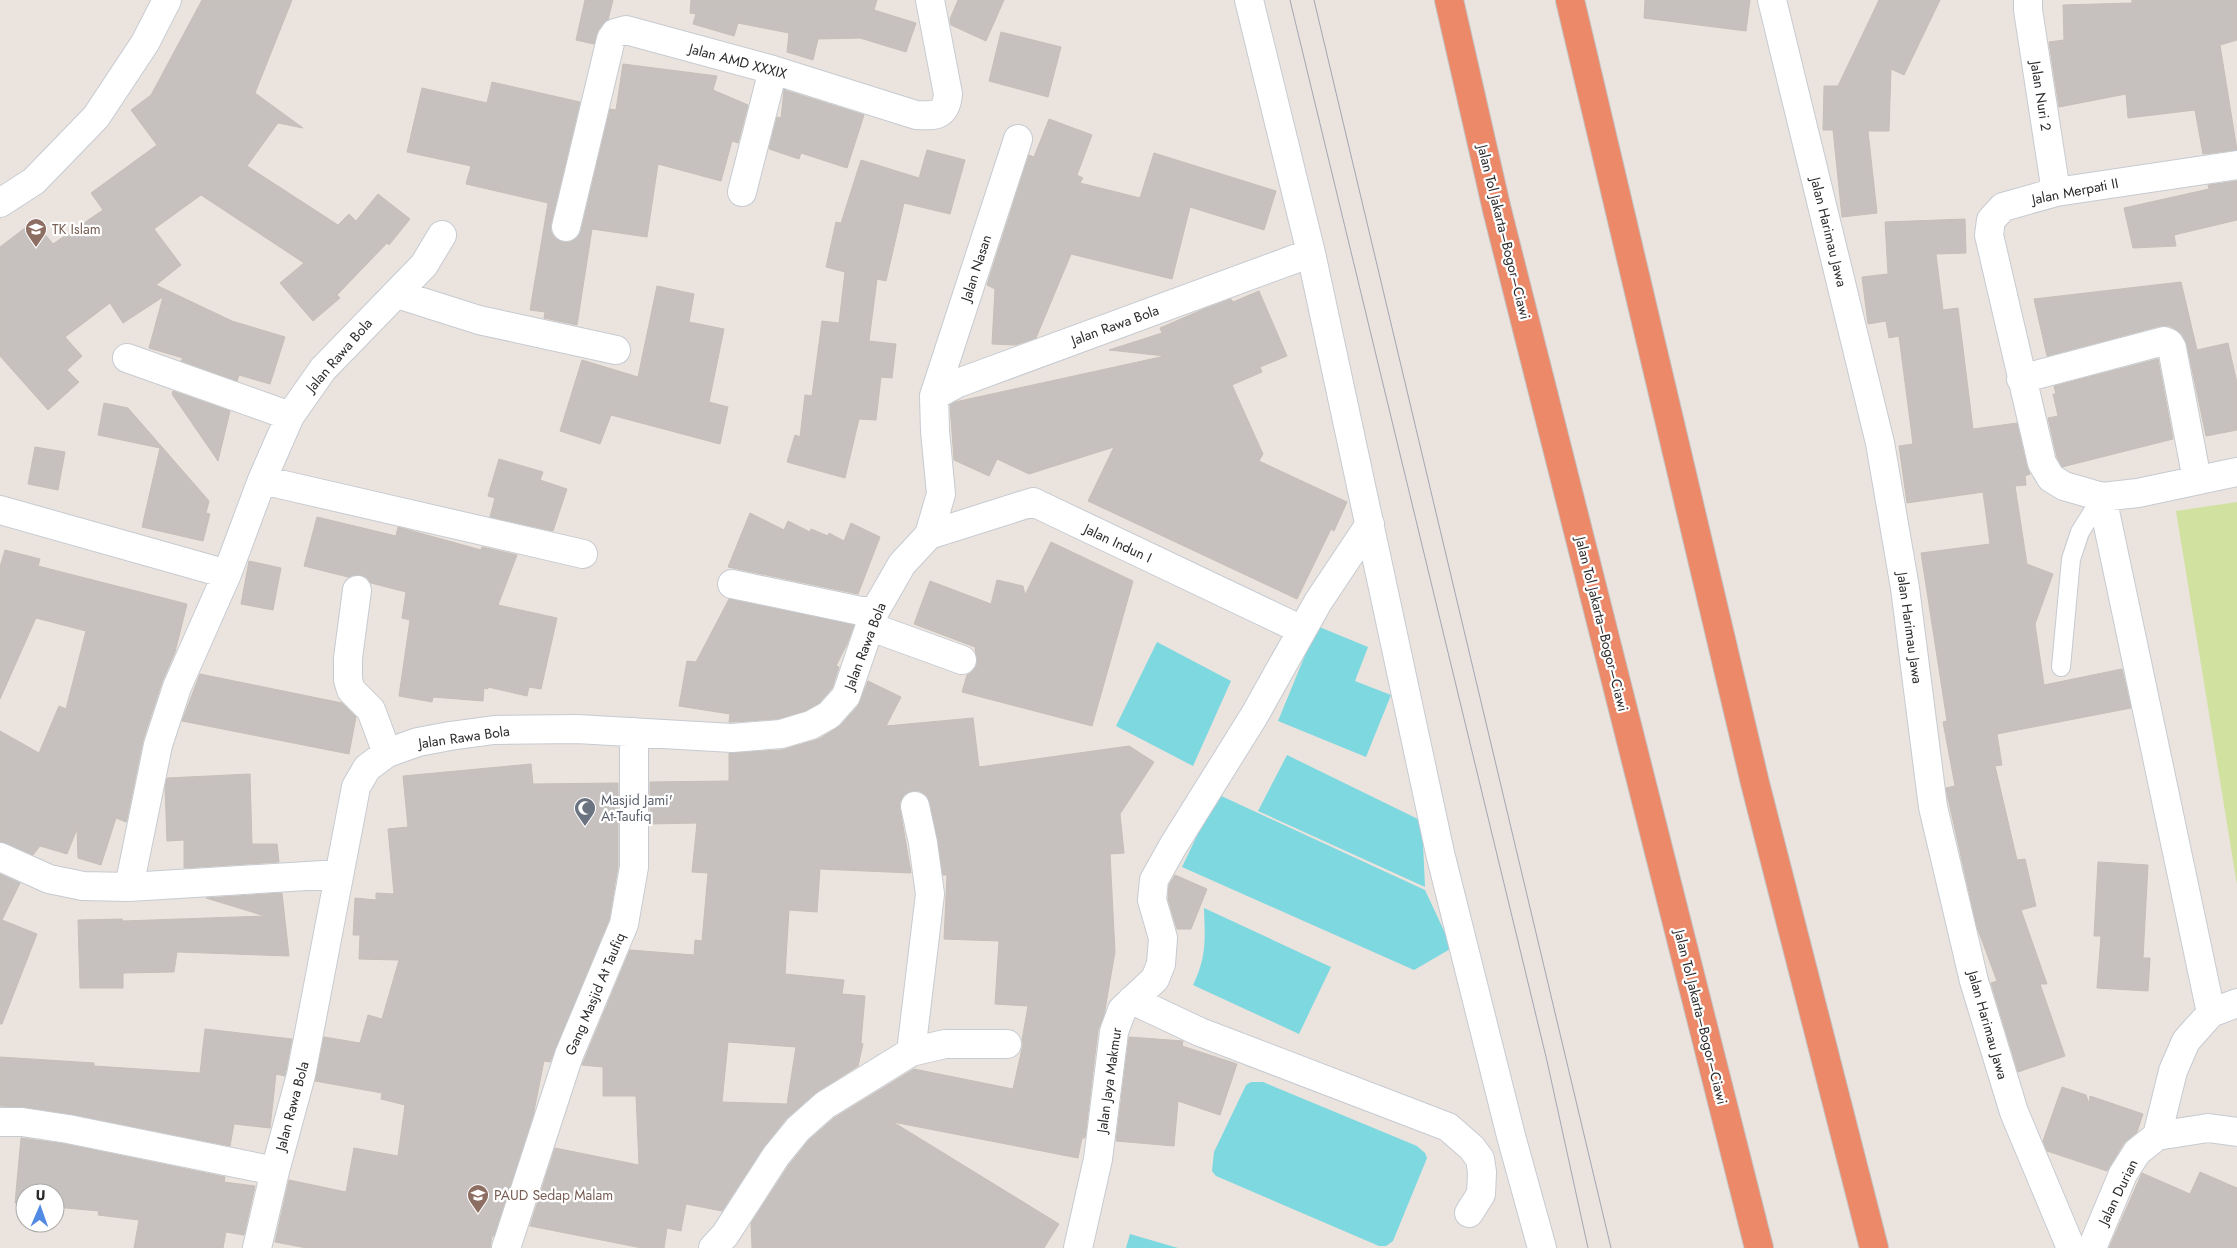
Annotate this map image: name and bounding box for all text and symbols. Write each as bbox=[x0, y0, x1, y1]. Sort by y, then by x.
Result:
street label: Jalan AMD XXXIX bbox=[685, 38, 789, 84]
street label: Jalan Nuri 2 bbox=[2025, 58, 2056, 132]
street label: Jalan Tol Jakarta–Bogor–Ciawi bbox=[1472, 141, 1535, 321]
street label: Jalan Harimau Jawa bbox=[1805, 173, 1852, 289]
street label: Jalan Merpati II bbox=[2028, 173, 2120, 210]
school or university icon: TK Islam bbox=[24, 217, 48, 248]
place label: TK Islam bbox=[52, 219, 101, 239]
street label: Jalan Nasan bbox=[955, 232, 996, 306]
street label: Jalan Rawa Bola bbox=[1066, 300, 1162, 351]
street label: Jalan Rawa Bola bbox=[300, 314, 377, 398]
street label: Jalan Indun I bbox=[1079, 518, 1155, 567]
street label: Jalan Tol Jakarta–Bogor–Ciawi bbox=[1570, 533, 1633, 713]
street label: Jalan Harimau Jawa bbox=[1892, 569, 1928, 685]
street label: Jalan Rawa Bola bbox=[838, 599, 891, 694]
street label: Jalan Rawa Bola bbox=[415, 721, 511, 754]
place label: Masjid Jami' At-Taufiq bbox=[601, 790, 673, 826]
mosque icon: Masjid Jami' At-Taufiq bbox=[573, 796, 597, 827]
street label: Jalan Tol Jakarta–Bogor–Ciawi bbox=[1669, 926, 1732, 1106]
street label: Gang Masjid At Taufiq bbox=[560, 929, 630, 1059]
street label: Jalan Harimau Jawa bbox=[1962, 966, 2013, 1082]
street label: Jalan Jaya Makmur bbox=[1091, 1026, 1126, 1136]
street label: Jalan Rawa Bola bbox=[270, 1059, 314, 1155]
street label: Jalan Durian bbox=[2093, 1156, 2143, 1230]
north arrow bbox=[15, 1183, 65, 1233]
school or university icon: PAUD Sedap Malam bbox=[466, 1183, 490, 1214]
text: U bbox=[35, 1185, 46, 1205]
place label: PAUD Sedap Malam bbox=[494, 1185, 613, 1205]

